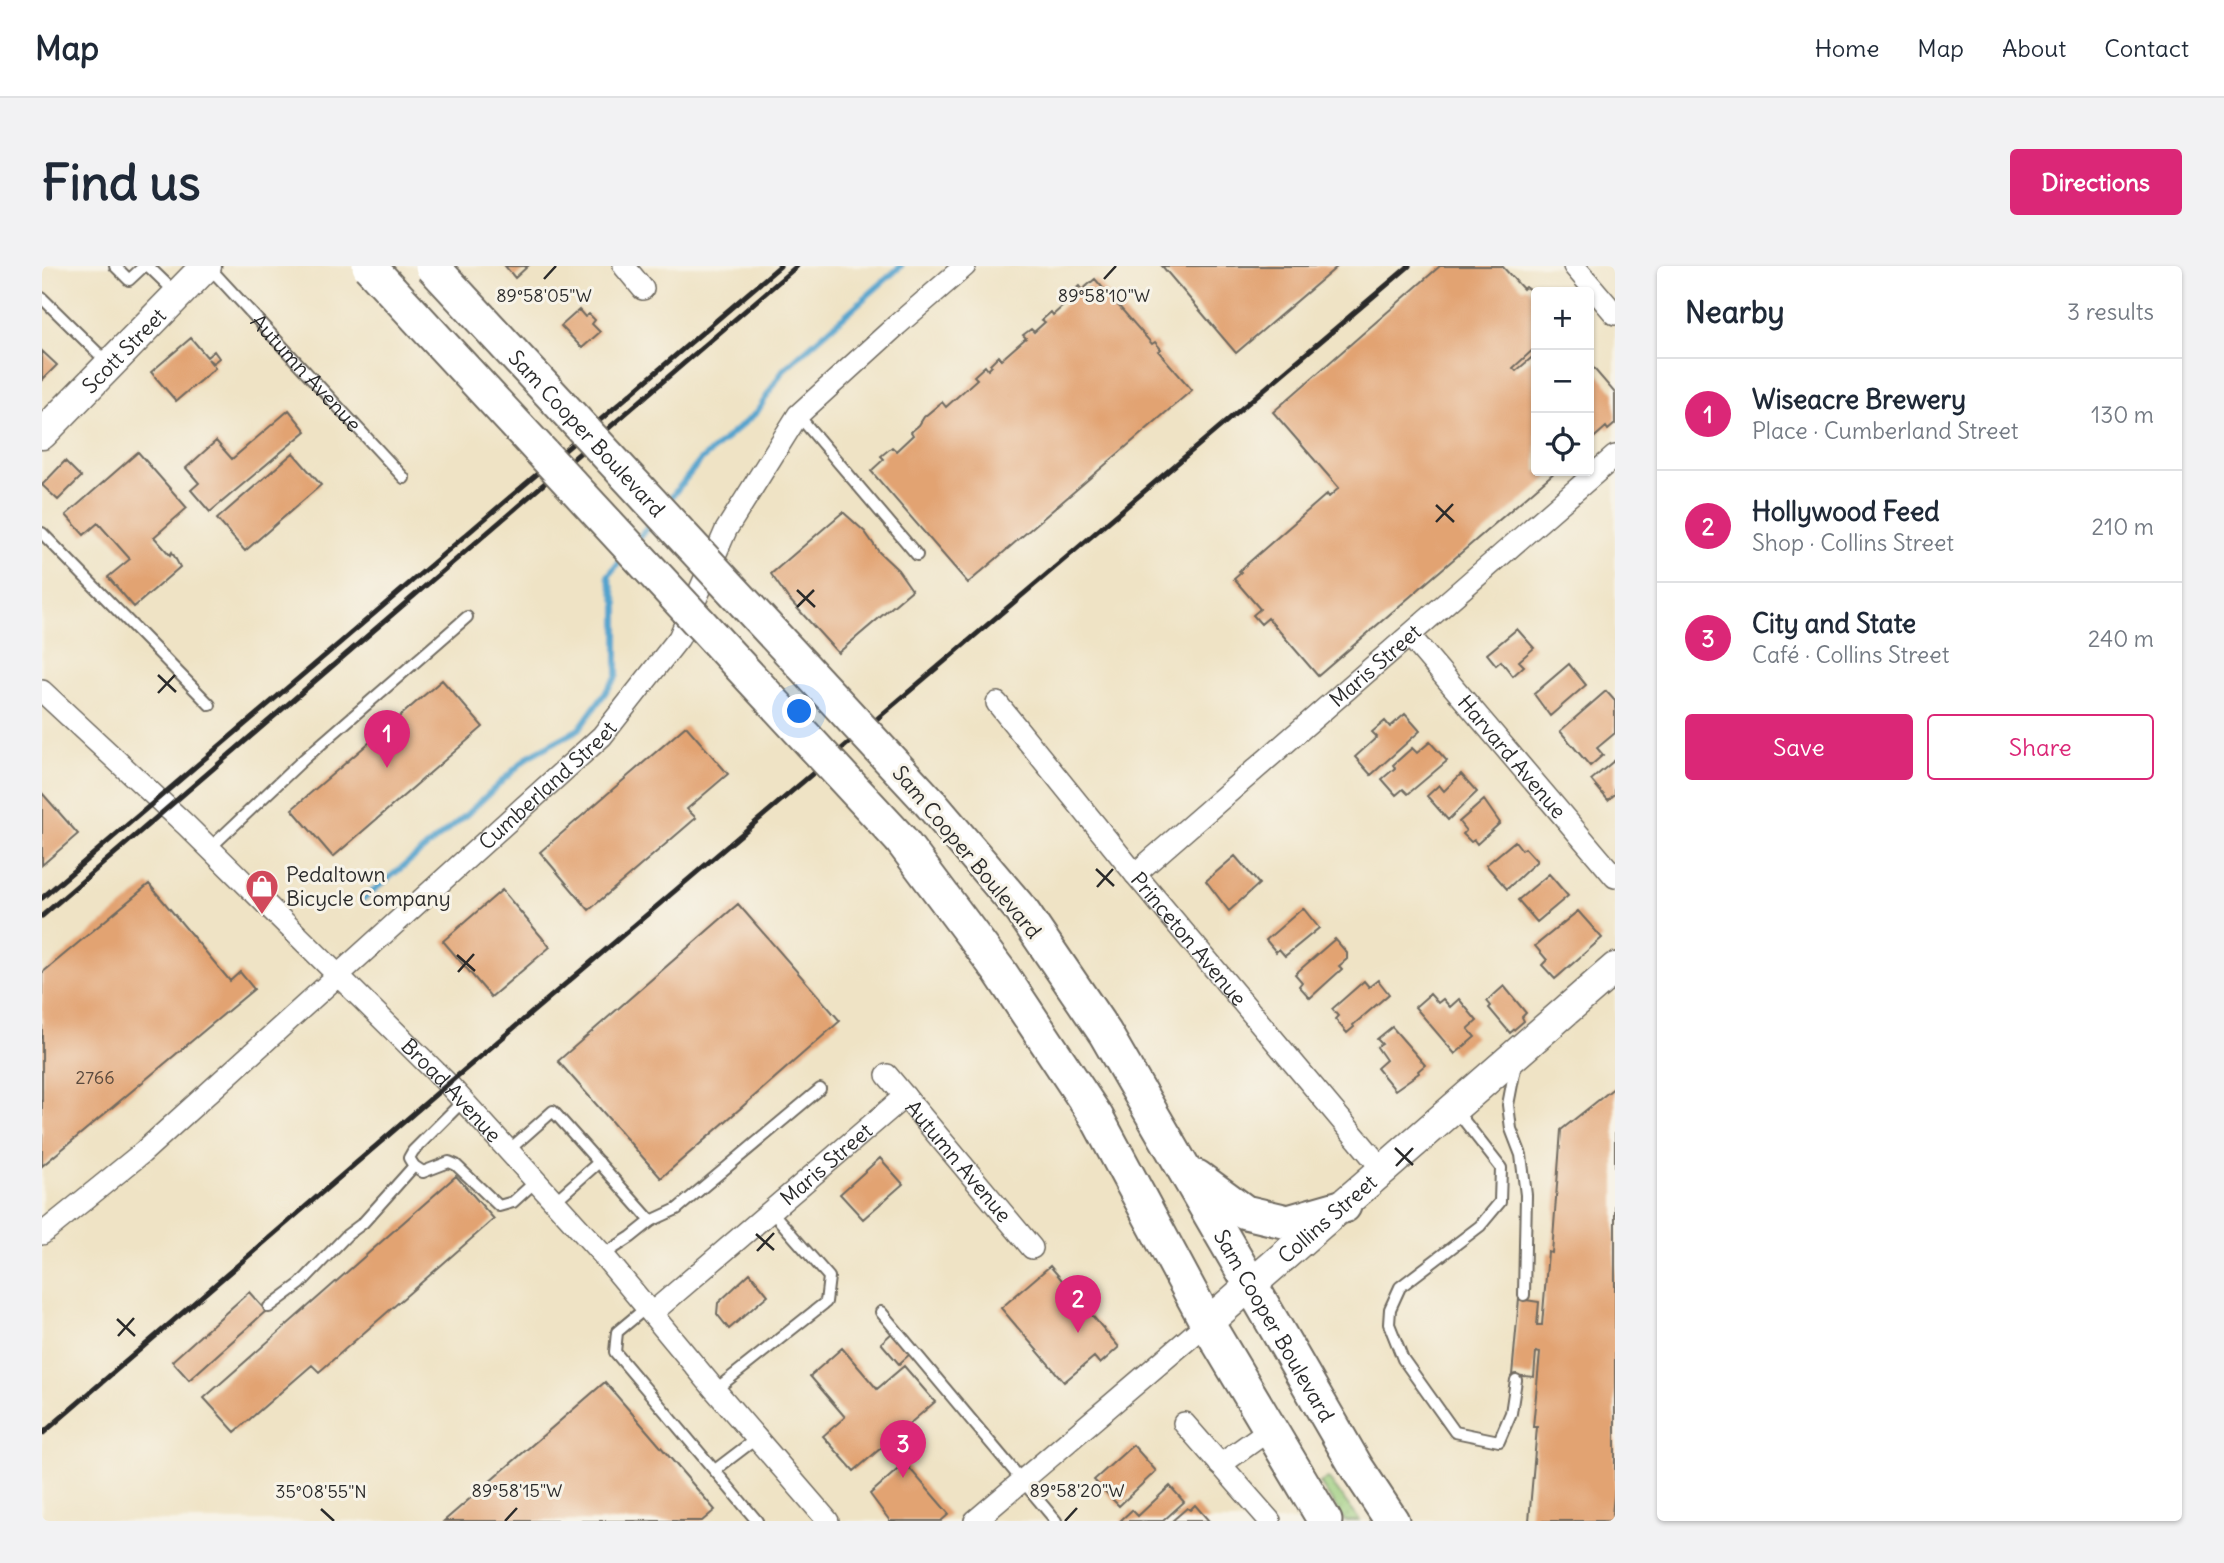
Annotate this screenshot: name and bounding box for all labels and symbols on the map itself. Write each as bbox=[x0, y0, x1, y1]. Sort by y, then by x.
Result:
text: 89°58'05"W bbox=[496, 284, 592, 307]
text: 89°58'10"W bbox=[1058, 284, 1150, 307]
street label: Scott Street bbox=[76, 302, 171, 399]
street label: Autumn Avenue bbox=[245, 308, 368, 437]
street label: Sam Cooper Boulevard bbox=[503, 344, 671, 522]
street label: Maris Street bbox=[1323, 618, 1426, 712]
street label: Harvard Avenue bbox=[1452, 689, 1573, 824]
your location bbox=[782, 694, 816, 728]
pin: 1 bbox=[364, 710, 410, 768]
street label: Cumberland Street bbox=[472, 716, 622, 855]
street label: Sam Cooper Boulevard bbox=[887, 760, 1047, 944]
place label: Pedaltown Bicycle Company bbox=[286, 861, 451, 912]
street label: Princeton Avenue bbox=[1125, 866, 1253, 1011]
shop icon: Pedaltown Bicycle Company bbox=[243, 867, 281, 916]
street label: Broad Avenue bbox=[396, 1032, 508, 1148]
house number: 2766 bbox=[75, 1066, 115, 1089]
street label: Autumn Avenue bbox=[900, 1094, 1018, 1227]
street label: Maris Street bbox=[774, 1117, 877, 1211]
street label: Collins Street bbox=[1272, 1168, 1382, 1269]
street label: Sam Cooper Boulevard bbox=[1208, 1224, 1341, 1427]
pin: 2 bbox=[1055, 1275, 1101, 1333]
pin: 3 bbox=[880, 1420, 926, 1478]
text: 89°58'15"W bbox=[472, 1479, 562, 1502]
text: 89°58'20"W bbox=[1029, 1479, 1125, 1502]
text: 35°08'55"N bbox=[275, 1480, 367, 1503]

